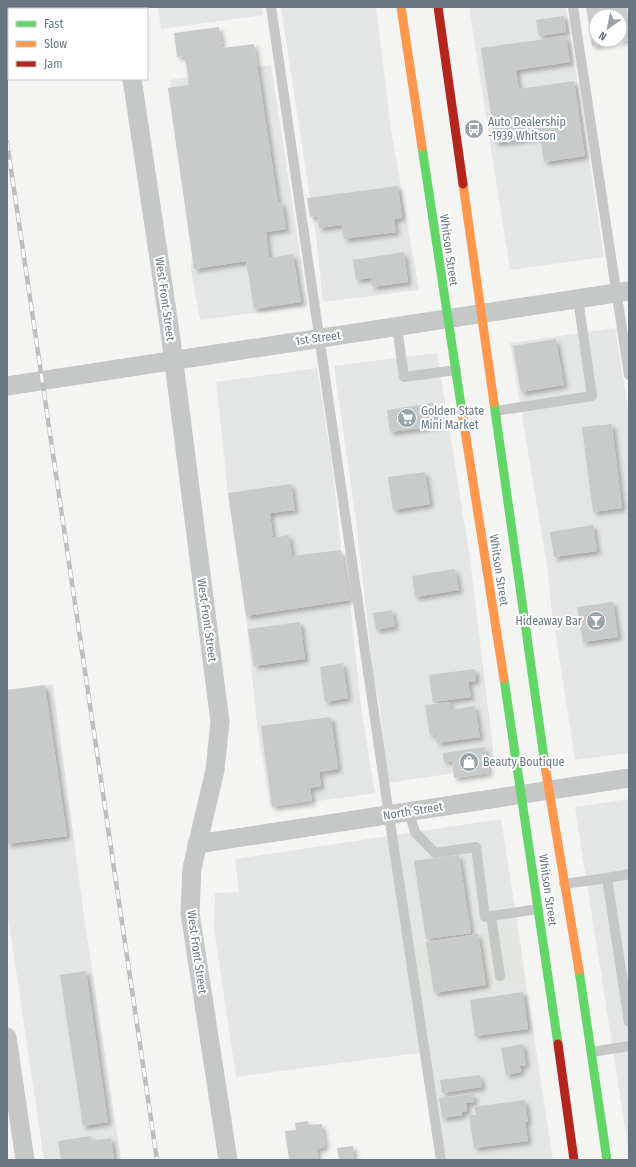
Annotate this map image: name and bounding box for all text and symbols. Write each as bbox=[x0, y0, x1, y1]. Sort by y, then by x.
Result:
legend bbox=[8, 8, 148, 80]
north arrow bbox=[588, 8, 628, 48]
text: Fast bbox=[44, 17, 63, 31]
text: N bbox=[597, 29, 609, 43]
text: Slow bbox=[44, 37, 67, 51]
text: Jam bbox=[44, 57, 62, 71]
place label: Auto Dealership -1939 Whitson bbox=[488, 115, 566, 143]
bus stop icon: Auto Dealership -1939 Whitson bbox=[463, 118, 485, 140]
street label: Whitson Street bbox=[437, 213, 461, 287]
street label: West Front Street bbox=[152, 256, 178, 342]
street label: 1st Street bbox=[294, 328, 342, 348]
place label: Golden State Mini Market bbox=[421, 404, 484, 432]
supermarket icon: Golden State Mini Market bbox=[396, 407, 418, 429]
street label: Whitson Street bbox=[486, 533, 512, 607]
street label: West Front Street bbox=[194, 577, 220, 663]
bar icon: Hideaway Bar bbox=[585, 610, 607, 632]
place label: Hideaway Bar bbox=[515, 614, 583, 628]
shop icon: Beauty Boutique bbox=[458, 751, 480, 773]
place label: Beauty Boutique bbox=[483, 755, 564, 769]
street label: North Street bbox=[382, 799, 444, 823]
street label: Whitson Street bbox=[536, 853, 560, 927]
street label: West Front Street bbox=[184, 909, 210, 995]

